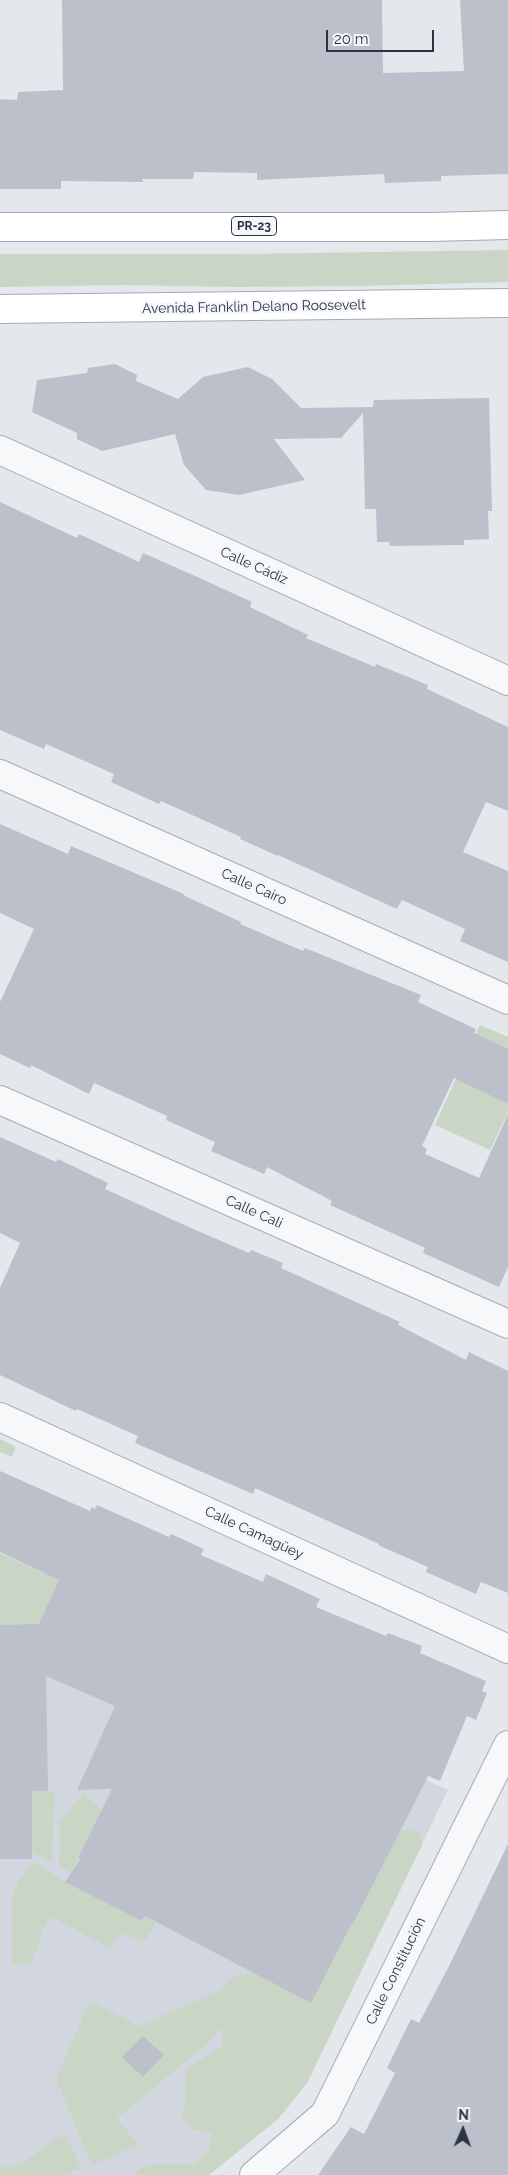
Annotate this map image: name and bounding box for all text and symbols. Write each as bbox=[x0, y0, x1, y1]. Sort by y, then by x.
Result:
scale bar bbox=[328, 20, 436, 52]
text: 20 m bbox=[334, 30, 369, 48]
road number: PR-23 bbox=[232, 217, 276, 236]
street label: Avenida Franklin Delano Roosevelt bbox=[142, 297, 366, 317]
street label: Calle Cádiz bbox=[217, 544, 291, 588]
street label: Calle Cairo bbox=[219, 865, 289, 909]
street label: Calle Cali bbox=[223, 1192, 285, 1232]
street label: Calle Camagüey bbox=[202, 1503, 306, 1563]
street label: Calle Constitución bbox=[363, 1915, 429, 2027]
north arrow bbox=[438, 2105, 488, 2155]
text: N bbox=[458, 2107, 469, 2123]

